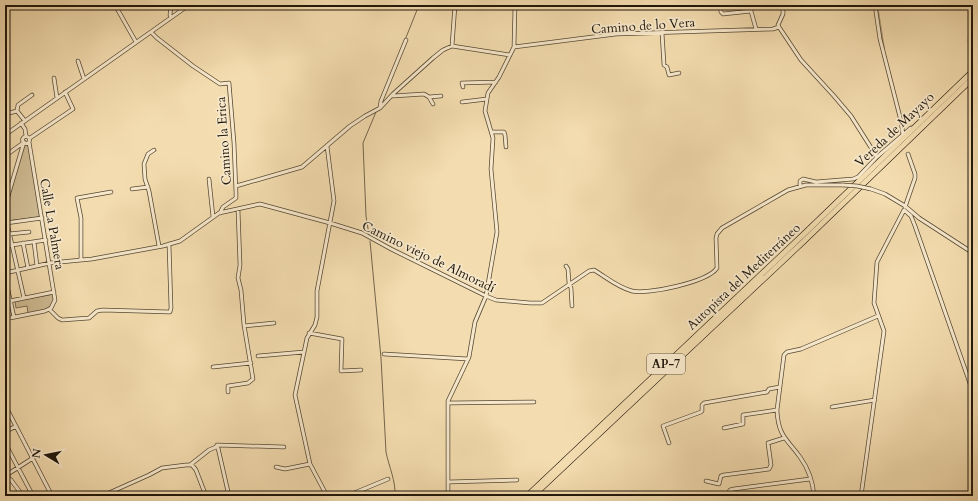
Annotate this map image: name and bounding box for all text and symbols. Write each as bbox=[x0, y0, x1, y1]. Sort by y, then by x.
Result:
street label: Camino de lo Vera bbox=[591, 13, 696, 39]
street label: Vereda de Mayayo bbox=[851, 88, 938, 171]
street label: Camino la Erica bbox=[212, 96, 236, 186]
street label: Calle La Palmera bbox=[35, 177, 69, 272]
street label: Camino viejo de Almoradí bbox=[359, 217, 499, 297]
street label: Autopista del Mediterráneo bbox=[683, 219, 804, 334]
road number: AP-7 bbox=[647, 354, 685, 374]
north arrow bbox=[26, 435, 66, 475]
text: N bbox=[28, 447, 45, 459]

